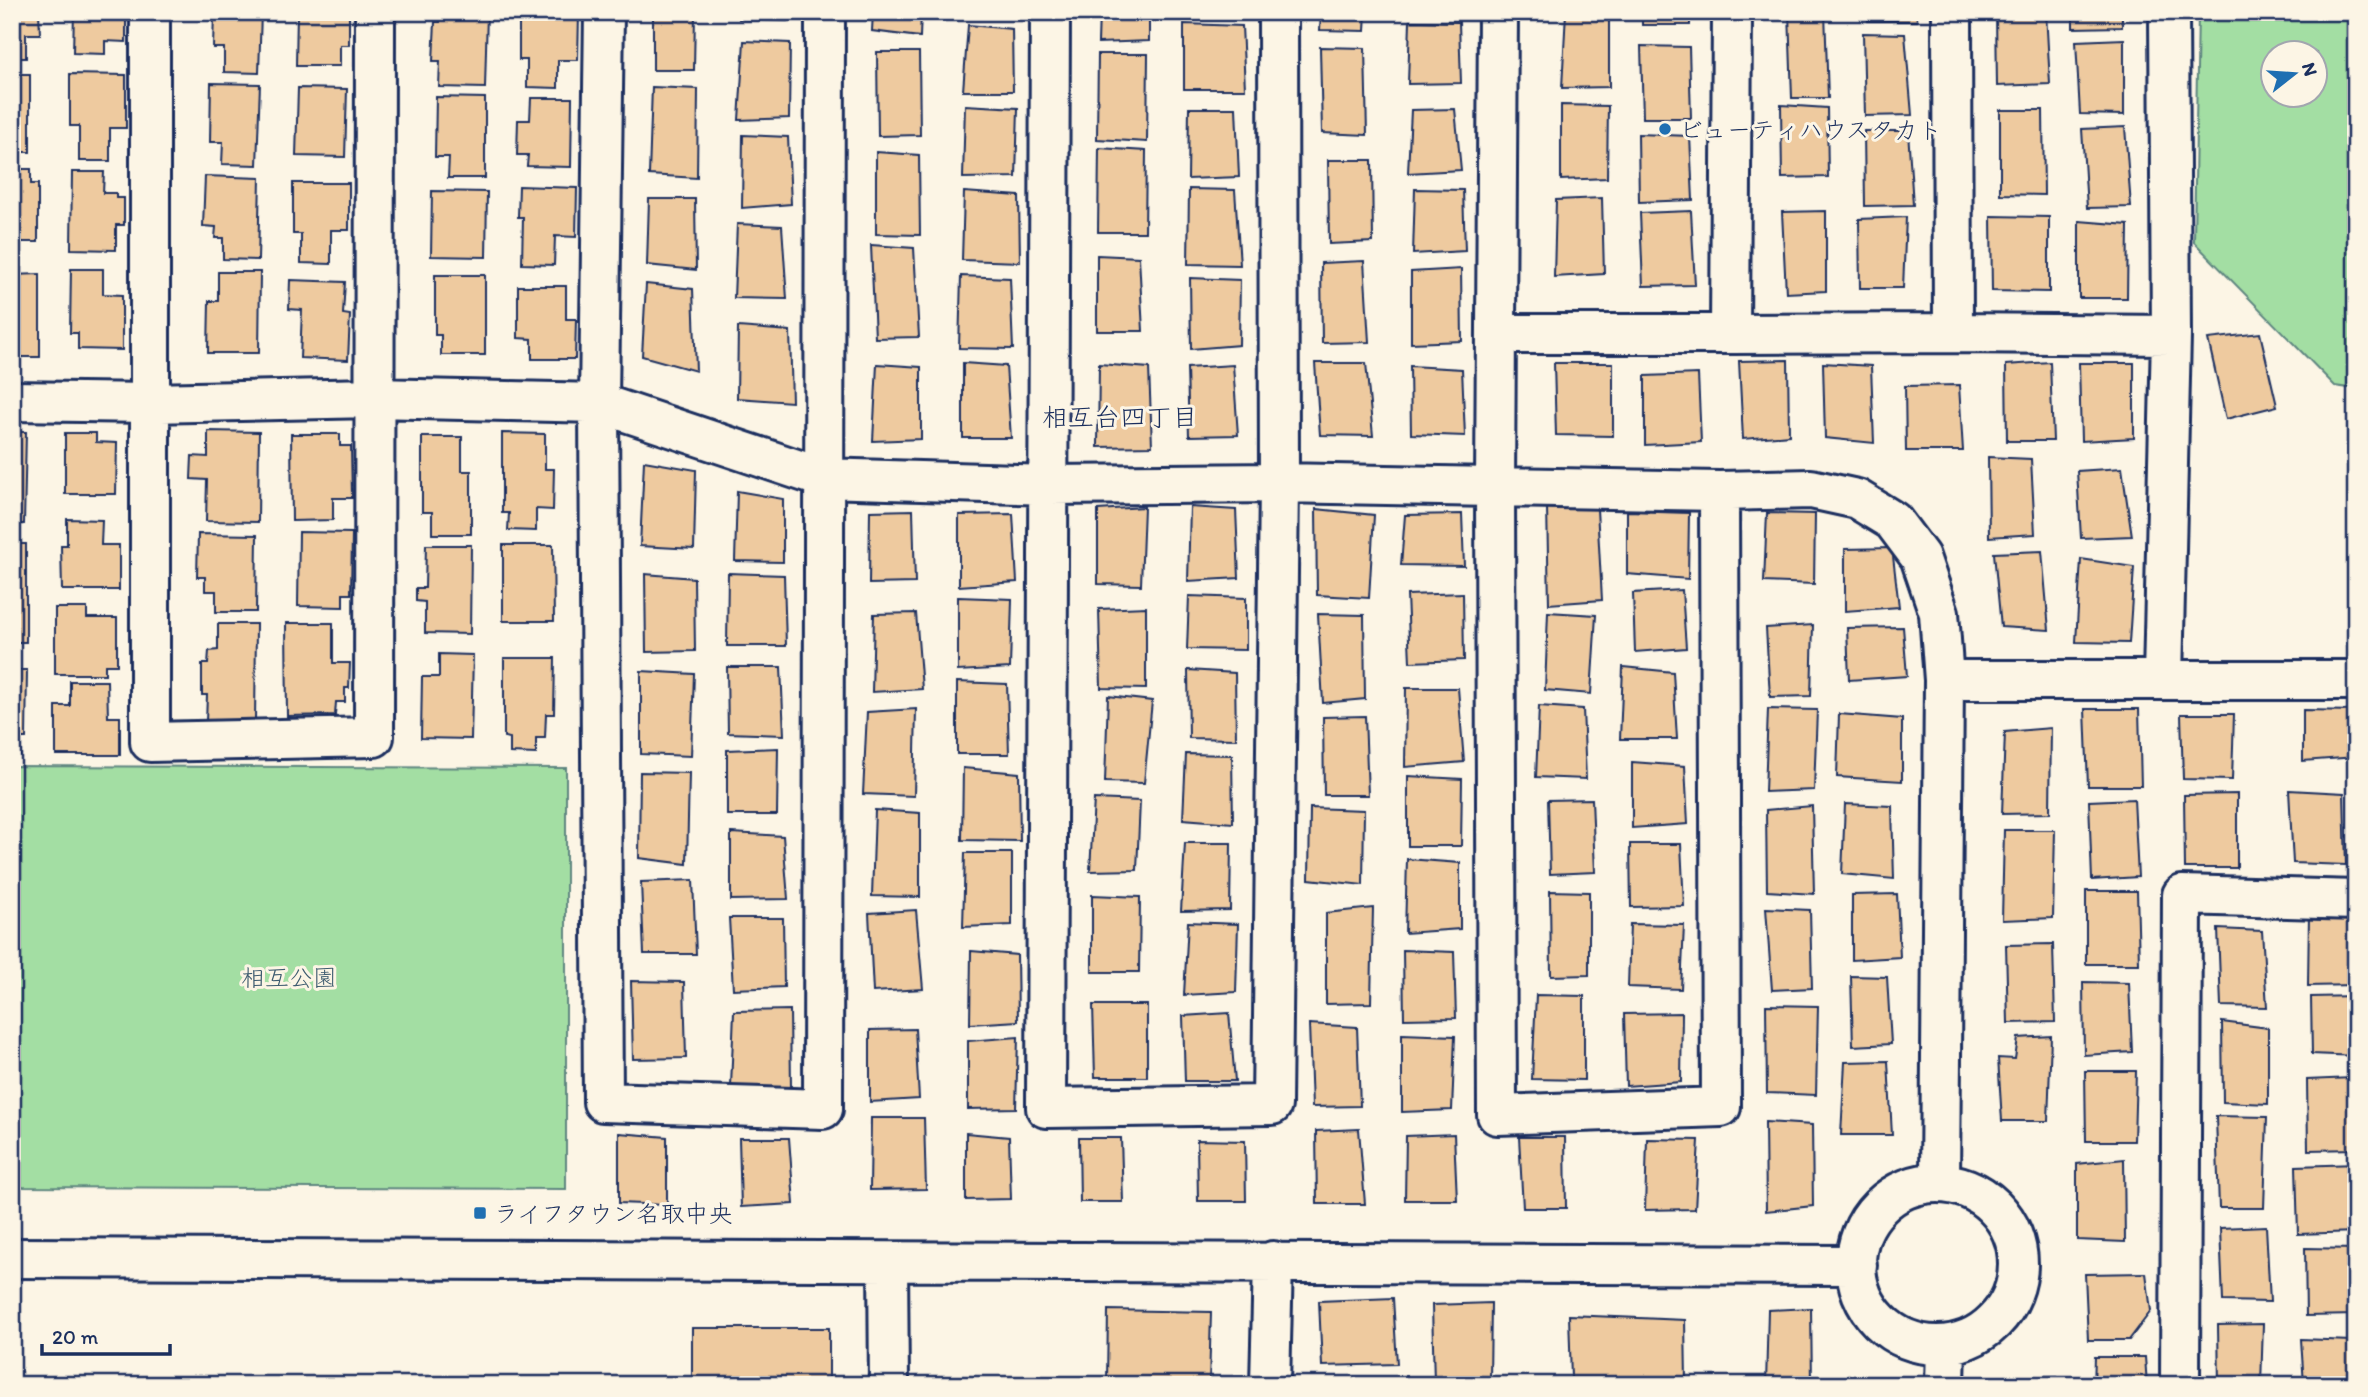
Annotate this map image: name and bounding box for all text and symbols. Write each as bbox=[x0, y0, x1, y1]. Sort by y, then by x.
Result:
north arrow bbox=[2260, 38, 2330, 108]
text: N bbox=[2297, 60, 2323, 79]
place label: ビューティハウスタカト bbox=[1679, 115, 1942, 144]
marker: ビューティハウスタカト bbox=[1657, 121, 1673, 137]
district label: 相互台四丁目 bbox=[1042, 401, 1198, 433]
park label: 相互公園 bbox=[241, 963, 337, 992]
place label: ライフタウン名取中央 bbox=[494, 1199, 733, 1228]
marker: ライフタウン名取中央 bbox=[472, 1205, 488, 1221]
scale bar bbox=[42, 1313, 170, 1357]
text: 20 m bbox=[52, 1324, 99, 1349]

